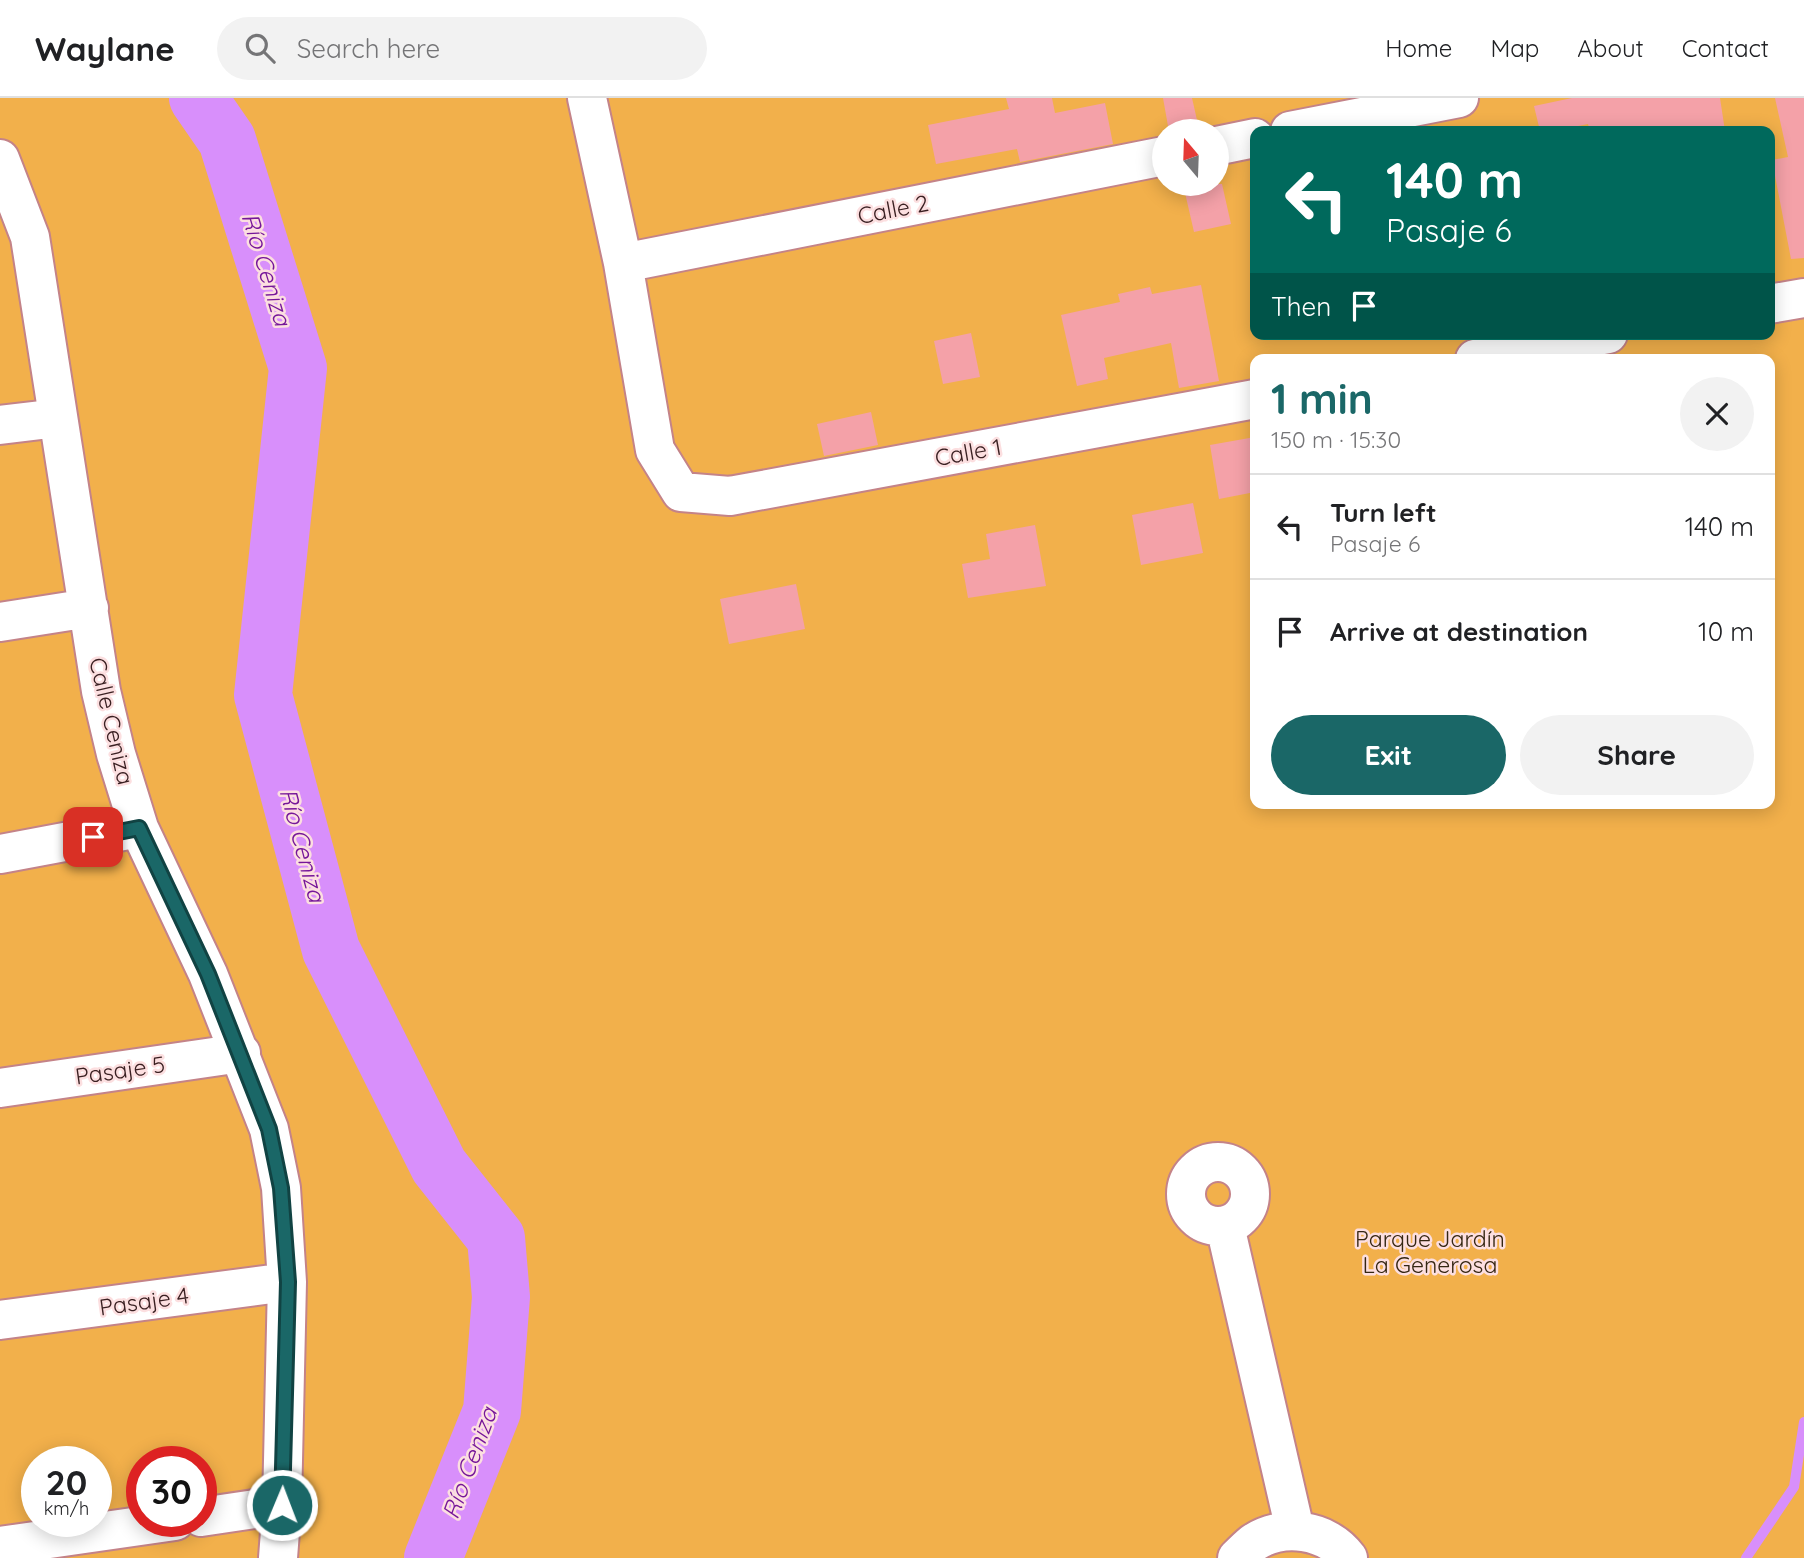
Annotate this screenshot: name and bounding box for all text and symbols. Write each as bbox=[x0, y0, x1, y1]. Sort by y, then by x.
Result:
search box bbox=[217, 17, 707, 80]
text: Waylane bbox=[35, 28, 175, 69]
icon: search bbox=[241, 29, 279, 67]
text: Search here bbox=[297, 32, 440, 65]
text: Home bbox=[1385, 33, 1452, 63]
text: Map bbox=[1490, 33, 1539, 63]
text: About bbox=[1577, 33, 1644, 63]
text: Contact bbox=[1682, 33, 1769, 63]
north arrow bbox=[1152, 119, 1228, 196]
map controls bbox=[1152, 119, 1229, 196]
text: 140 m bbox=[1386, 149, 1523, 210]
icon: left bbox=[1271, 154, 1362, 245]
street label: Calle 2 bbox=[855, 188, 931, 230]
water label: Río Ceniza bbox=[236, 209, 299, 331]
text: Pasaje 6 bbox=[1386, 210, 1512, 250]
icon: arrive bbox=[1345, 287, 1383, 325]
text: Then bbox=[1271, 290, 1331, 323]
text: 1 min bbox=[1271, 372, 1373, 425]
button: close bbox=[1680, 377, 1754, 451]
text: 150 m · 15:30 bbox=[1271, 425, 1401, 454]
street label: Calle 1 bbox=[932, 432, 1004, 472]
text: Turn left bbox=[1330, 496, 1437, 529]
icon: left bbox=[1271, 508, 1309, 546]
text: 140 m bbox=[1685, 510, 1754, 543]
text: Pasaje 6 bbox=[1330, 529, 1420, 558]
icon: arrive bbox=[1271, 613, 1309, 651]
text: Arrive at destination bbox=[1330, 615, 1588, 648]
text: 10 m bbox=[1698, 615, 1754, 648]
street label: Calle Ceniza bbox=[83, 655, 141, 787]
button: Exit bbox=[1271, 715, 1506, 795]
button: Share bbox=[1520, 715, 1754, 795]
water label: Río Ceniza bbox=[273, 785, 333, 907]
pin bbox=[63, 807, 123, 867]
icon: arrive bbox=[74, 818, 112, 856]
street label: Pasaje 5 bbox=[73, 1049, 167, 1091]
park label: Parque Jardín La Generosa bbox=[1355, 1224, 1505, 1279]
street label: Pasaje 4 bbox=[97, 1280, 191, 1322]
water label: Río Ceniza bbox=[435, 1402, 504, 1523]
speed limit sign: 30 bbox=[126, 1446, 217, 1537]
text: 20 bbox=[46, 1460, 87, 1504]
position arrow bbox=[245, 1468, 319, 1542]
text: km/h bbox=[44, 1497, 89, 1520]

